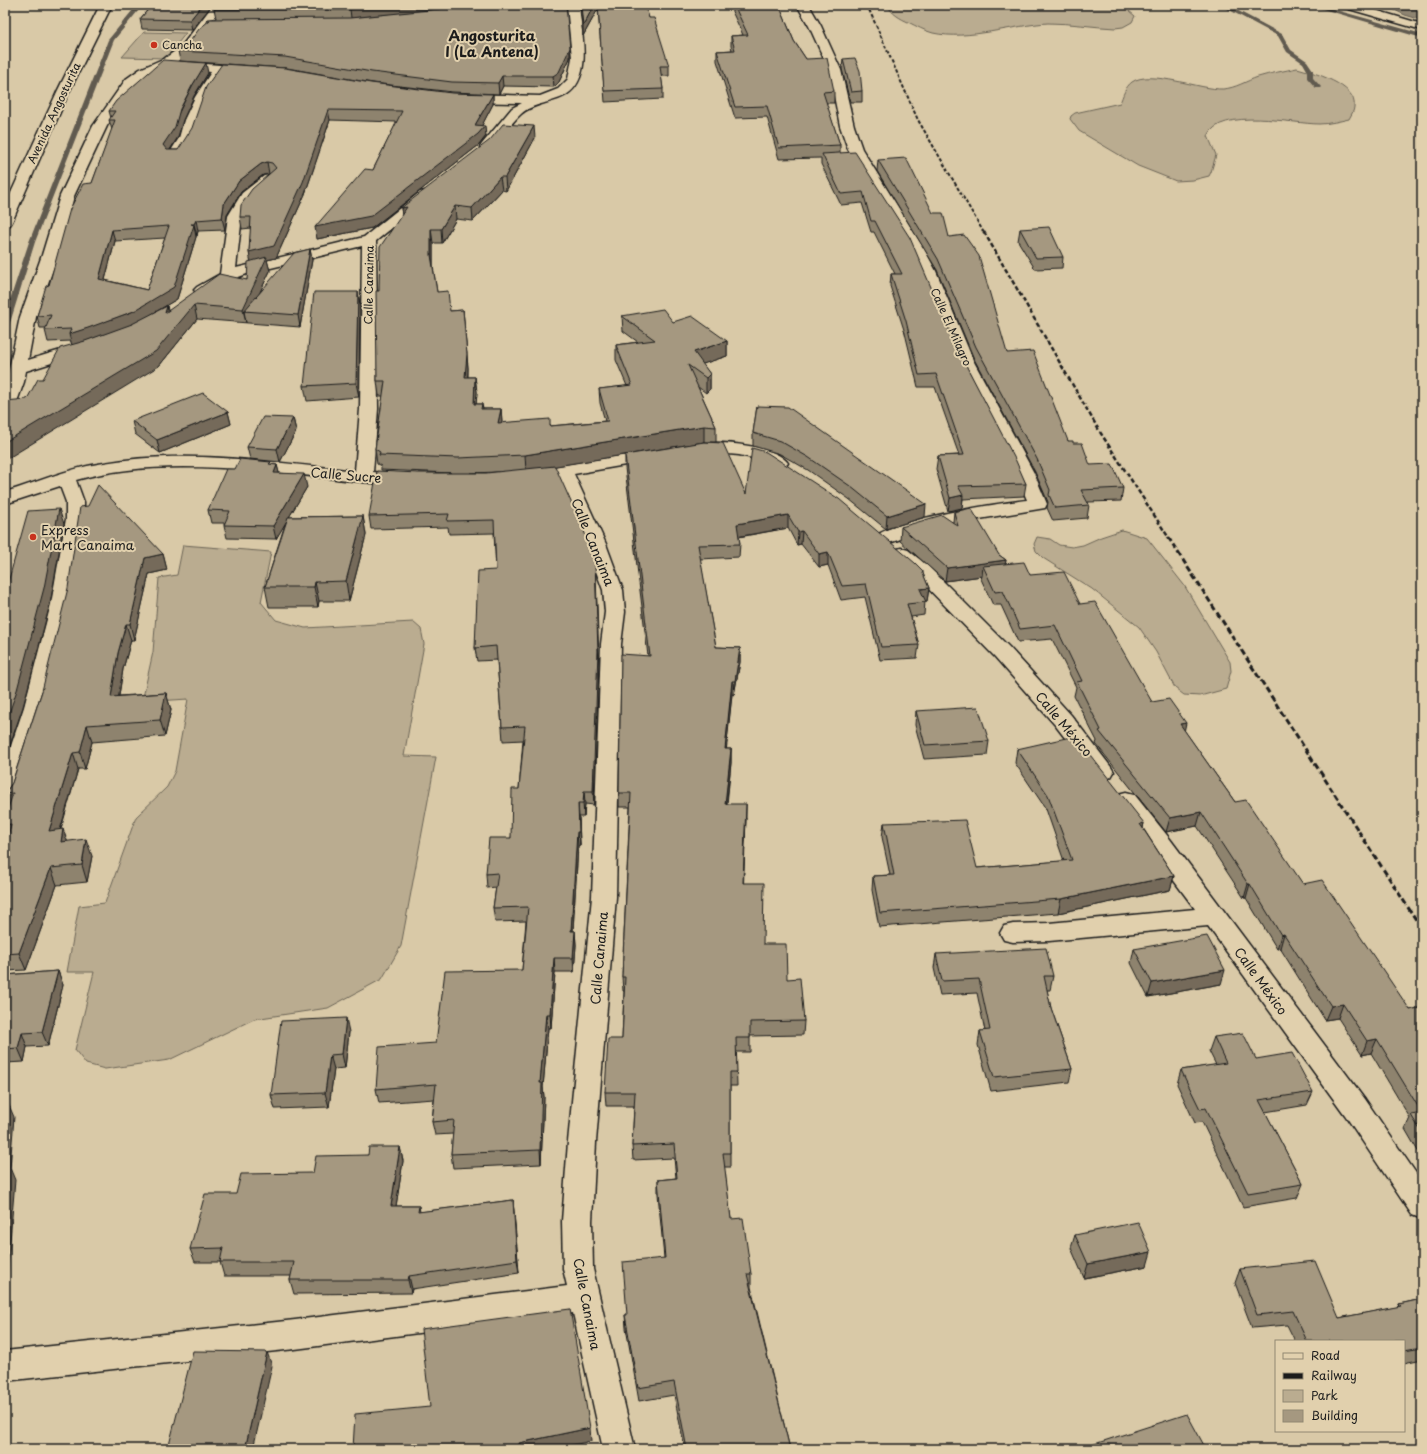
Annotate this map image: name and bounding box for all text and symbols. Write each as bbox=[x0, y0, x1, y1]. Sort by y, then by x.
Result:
district label: Angosturita I (La Antena) bbox=[445, 25, 539, 62]
place label: Cancha bbox=[162, 36, 202, 53]
marker: Cancha bbox=[149, 40, 159, 50]
street label: Avenida Angosturita bbox=[23, 59, 84, 166]
street label: Calle Canaima bbox=[359, 245, 378, 325]
street label: Calle El Milagro bbox=[927, 285, 976, 369]
street label: Calle Sucre bbox=[310, 462, 382, 487]
street label: Calle Canaima bbox=[567, 495, 620, 589]
place label: Express Mart Canaima bbox=[41, 520, 135, 554]
marker: Express Mart Canaima bbox=[28, 532, 38, 542]
street label: Calle México bbox=[1032, 687, 1097, 760]
street label: Calle Canaima bbox=[585, 910, 612, 1005]
street label: Calle México bbox=[1230, 943, 1292, 1019]
street label: Calle Canaima bbox=[569, 1256, 606, 1352]
legend bbox=[1275, 1340, 1405, 1432]
text: Road bbox=[1311, 1346, 1340, 1364]
text: Railway bbox=[1311, 1366, 1357, 1384]
text: Park bbox=[1311, 1386, 1338, 1404]
text: Building bbox=[1311, 1406, 1358, 1424]

